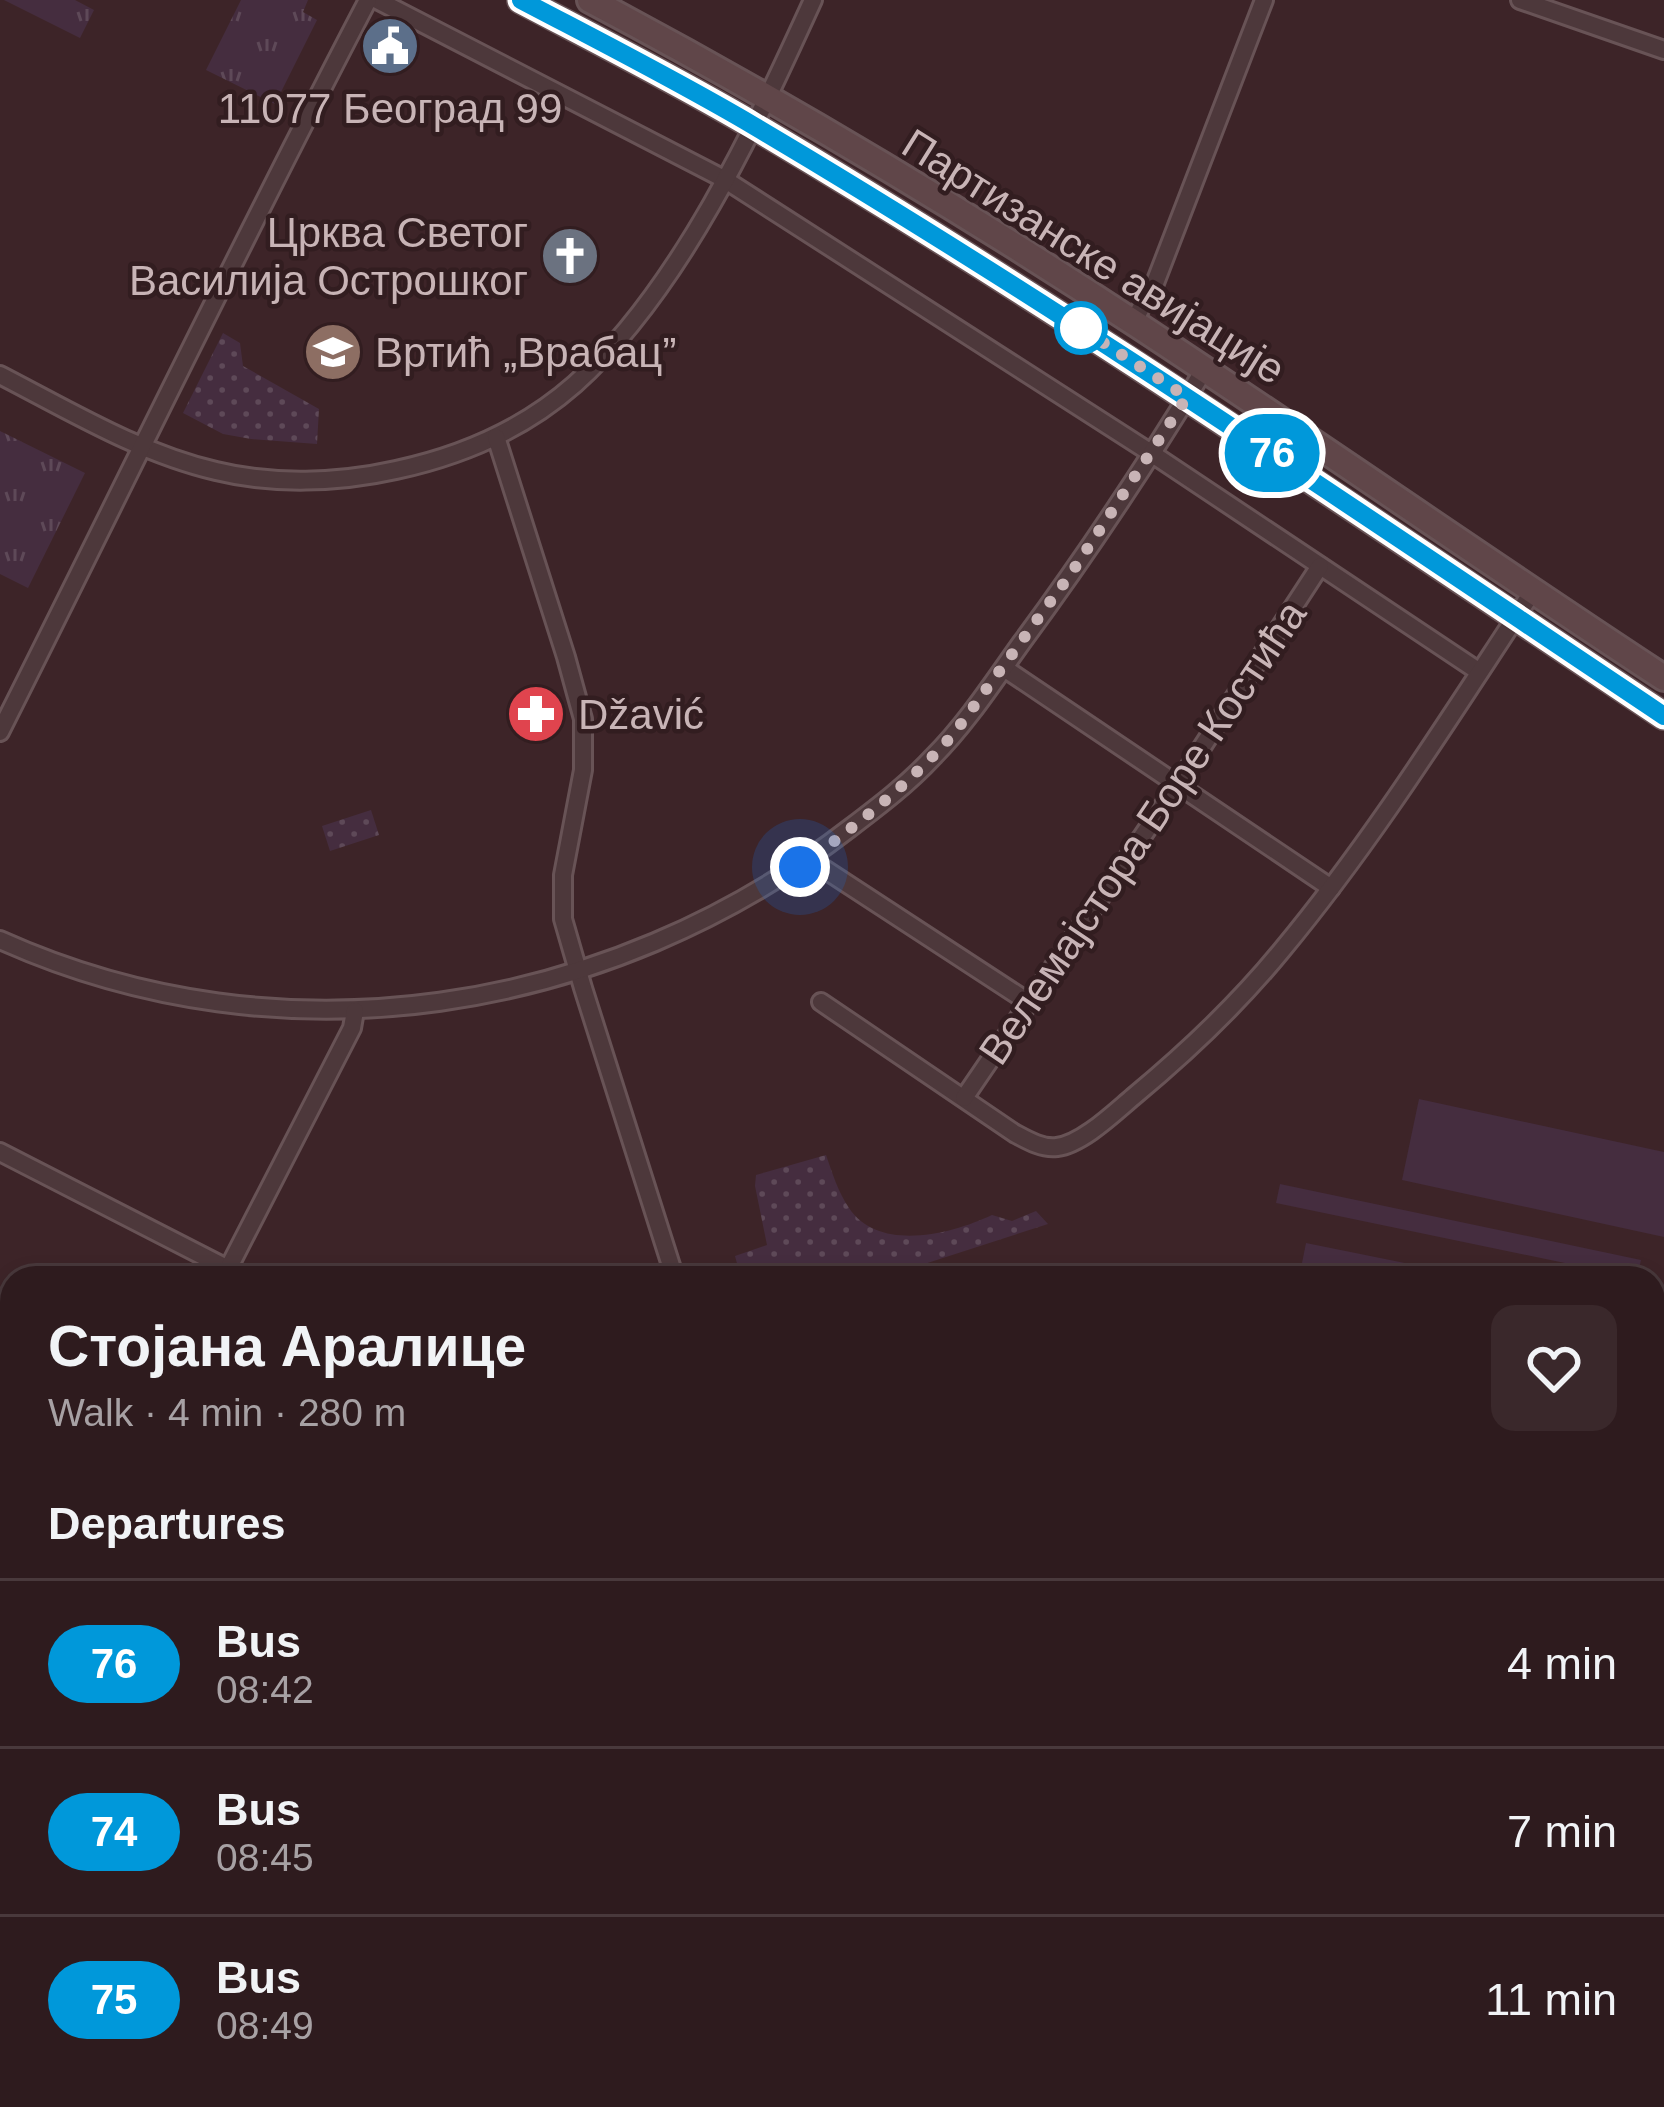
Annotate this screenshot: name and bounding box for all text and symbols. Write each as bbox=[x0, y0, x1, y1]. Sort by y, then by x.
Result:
public building icon: 11077 Београд 99 bbox=[359, 15, 421, 77]
place label: 11077 Београд 99 bbox=[218, 85, 562, 132]
street label: Партизанске авијације bbox=[894, 120, 1293, 393]
place label: Црква Светог Василија Острошког bbox=[129, 209, 528, 304]
church icon: Црква Светог Василија Острошког bbox=[539, 225, 601, 287]
unlabelled marker bbox=[1056, 303, 1106, 353]
school or university icon: Вртић „Врабац” bbox=[302, 321, 364, 383]
place label: Вртић „Врабац” bbox=[375, 329, 676, 376]
line badge: 76 bbox=[1218, 414, 1326, 492]
text: 76 bbox=[1249, 429, 1295, 476]
street label: Велемајстора Боре Костића bbox=[970, 591, 1316, 1073]
pharmacy icon: Džavić bbox=[505, 683, 567, 745]
place label: Džavić bbox=[578, 691, 704, 738]
your location bbox=[770, 837, 830, 897]
button: heart bbox=[1491, 1305, 1617, 1431]
text: Стојана Аралице bbox=[48, 1314, 526, 1378]
text: Walk · 4 min · 280 m bbox=[48, 1391, 406, 1434]
text: Departures bbox=[48, 1498, 286, 1549]
text: Bus bbox=[216, 1616, 301, 1667]
text: 4 min bbox=[1507, 1638, 1617, 1689]
text: 76 bbox=[91, 1640, 137, 1687]
text: 08:42 bbox=[216, 1668, 314, 1711]
text: Bus bbox=[216, 1784, 301, 1835]
text: 7 min bbox=[1507, 1806, 1617, 1857]
text: 74 bbox=[91, 1808, 137, 1855]
text: 08:45 bbox=[216, 1836, 314, 1879]
text: Bus bbox=[216, 1952, 301, 2003]
text: 11 min bbox=[1485, 1974, 1617, 2025]
text: 75 bbox=[91, 1976, 137, 2023]
text: 08:49 bbox=[216, 2004, 314, 2047]

